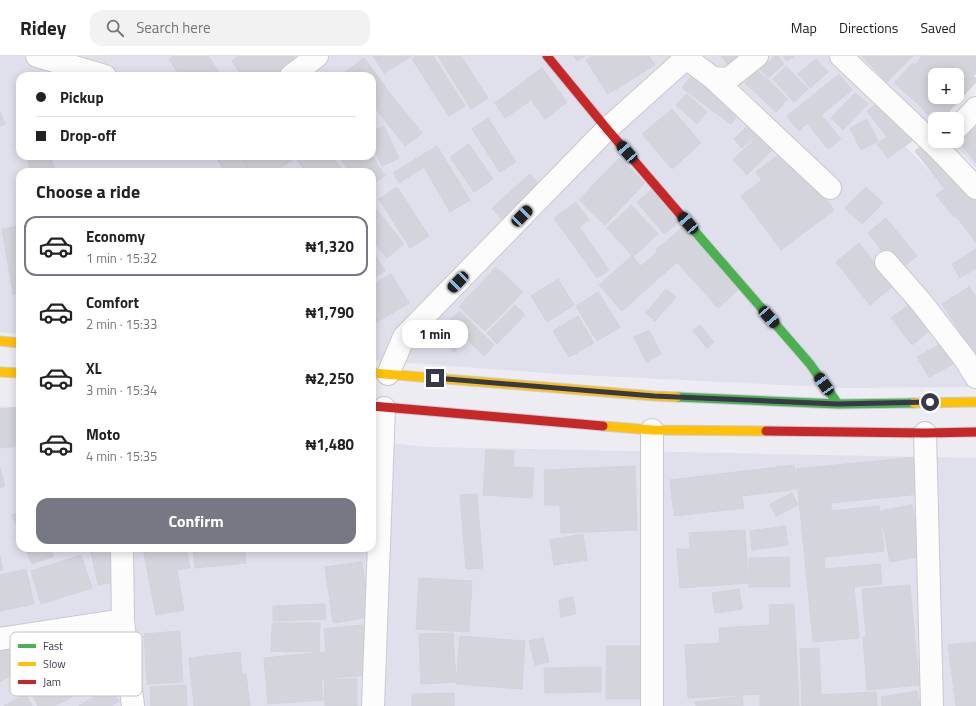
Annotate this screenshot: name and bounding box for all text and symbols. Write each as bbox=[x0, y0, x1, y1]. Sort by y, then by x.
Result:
search box bbox=[90, 10, 370, 46]
text: Ridey bbox=[20, 13, 66, 42]
text: Search here bbox=[136, 16, 211, 39]
icon: search bbox=[104, 17, 126, 39]
text: Map bbox=[791, 17, 817, 38]
text: Directions bbox=[839, 17, 898, 38]
text: Saved bbox=[920, 17, 956, 38]
map controls bbox=[928, 68, 964, 148]
button: + bbox=[928, 68, 964, 104]
text: Pickup bbox=[60, 86, 104, 109]
button: − bbox=[928, 112, 964, 148]
text: Drop-off bbox=[60, 124, 116, 147]
car bbox=[615, 139, 639, 165]
text: Choose a ride bbox=[36, 178, 140, 205]
car bbox=[509, 203, 535, 229]
car bbox=[676, 210, 700, 236]
text: Economy bbox=[86, 225, 145, 248]
icon: car bbox=[38, 228, 74, 264]
text: ₦1,320 bbox=[306, 235, 354, 258]
text: 1 min · 15:32 bbox=[86, 248, 157, 268]
car bbox=[445, 269, 471, 295]
text: Comfort bbox=[86, 291, 139, 314]
icon: car bbox=[38, 294, 74, 330]
text: ₦1,790 bbox=[306, 301, 354, 324]
car bbox=[757, 304, 781, 330]
text: 2 min · 15:33 bbox=[86, 314, 157, 334]
callout: 1 min bbox=[402, 320, 468, 348]
text: 1 min bbox=[419, 324, 451, 344]
text: XL bbox=[86, 357, 102, 380]
icon: car bbox=[38, 360, 74, 396]
text: ₦2,250 bbox=[306, 367, 354, 390]
route end bbox=[426, 369, 444, 387]
car bbox=[812, 371, 836, 397]
text: 3 min · 15:34 bbox=[86, 380, 157, 400]
route start bbox=[921, 393, 939, 411]
text: Moto bbox=[86, 423, 120, 446]
icon: car bbox=[38, 426, 74, 462]
text: ₦1,480 bbox=[306, 433, 354, 456]
text: 4 min · 15:35 bbox=[86, 446, 157, 466]
button: Confirm bbox=[36, 498, 356, 544]
legend bbox=[10, 632, 142, 696]
text: Fast bbox=[43, 638, 63, 654]
text: Slow bbox=[43, 656, 66, 672]
text: Jam bbox=[43, 674, 61, 690]

